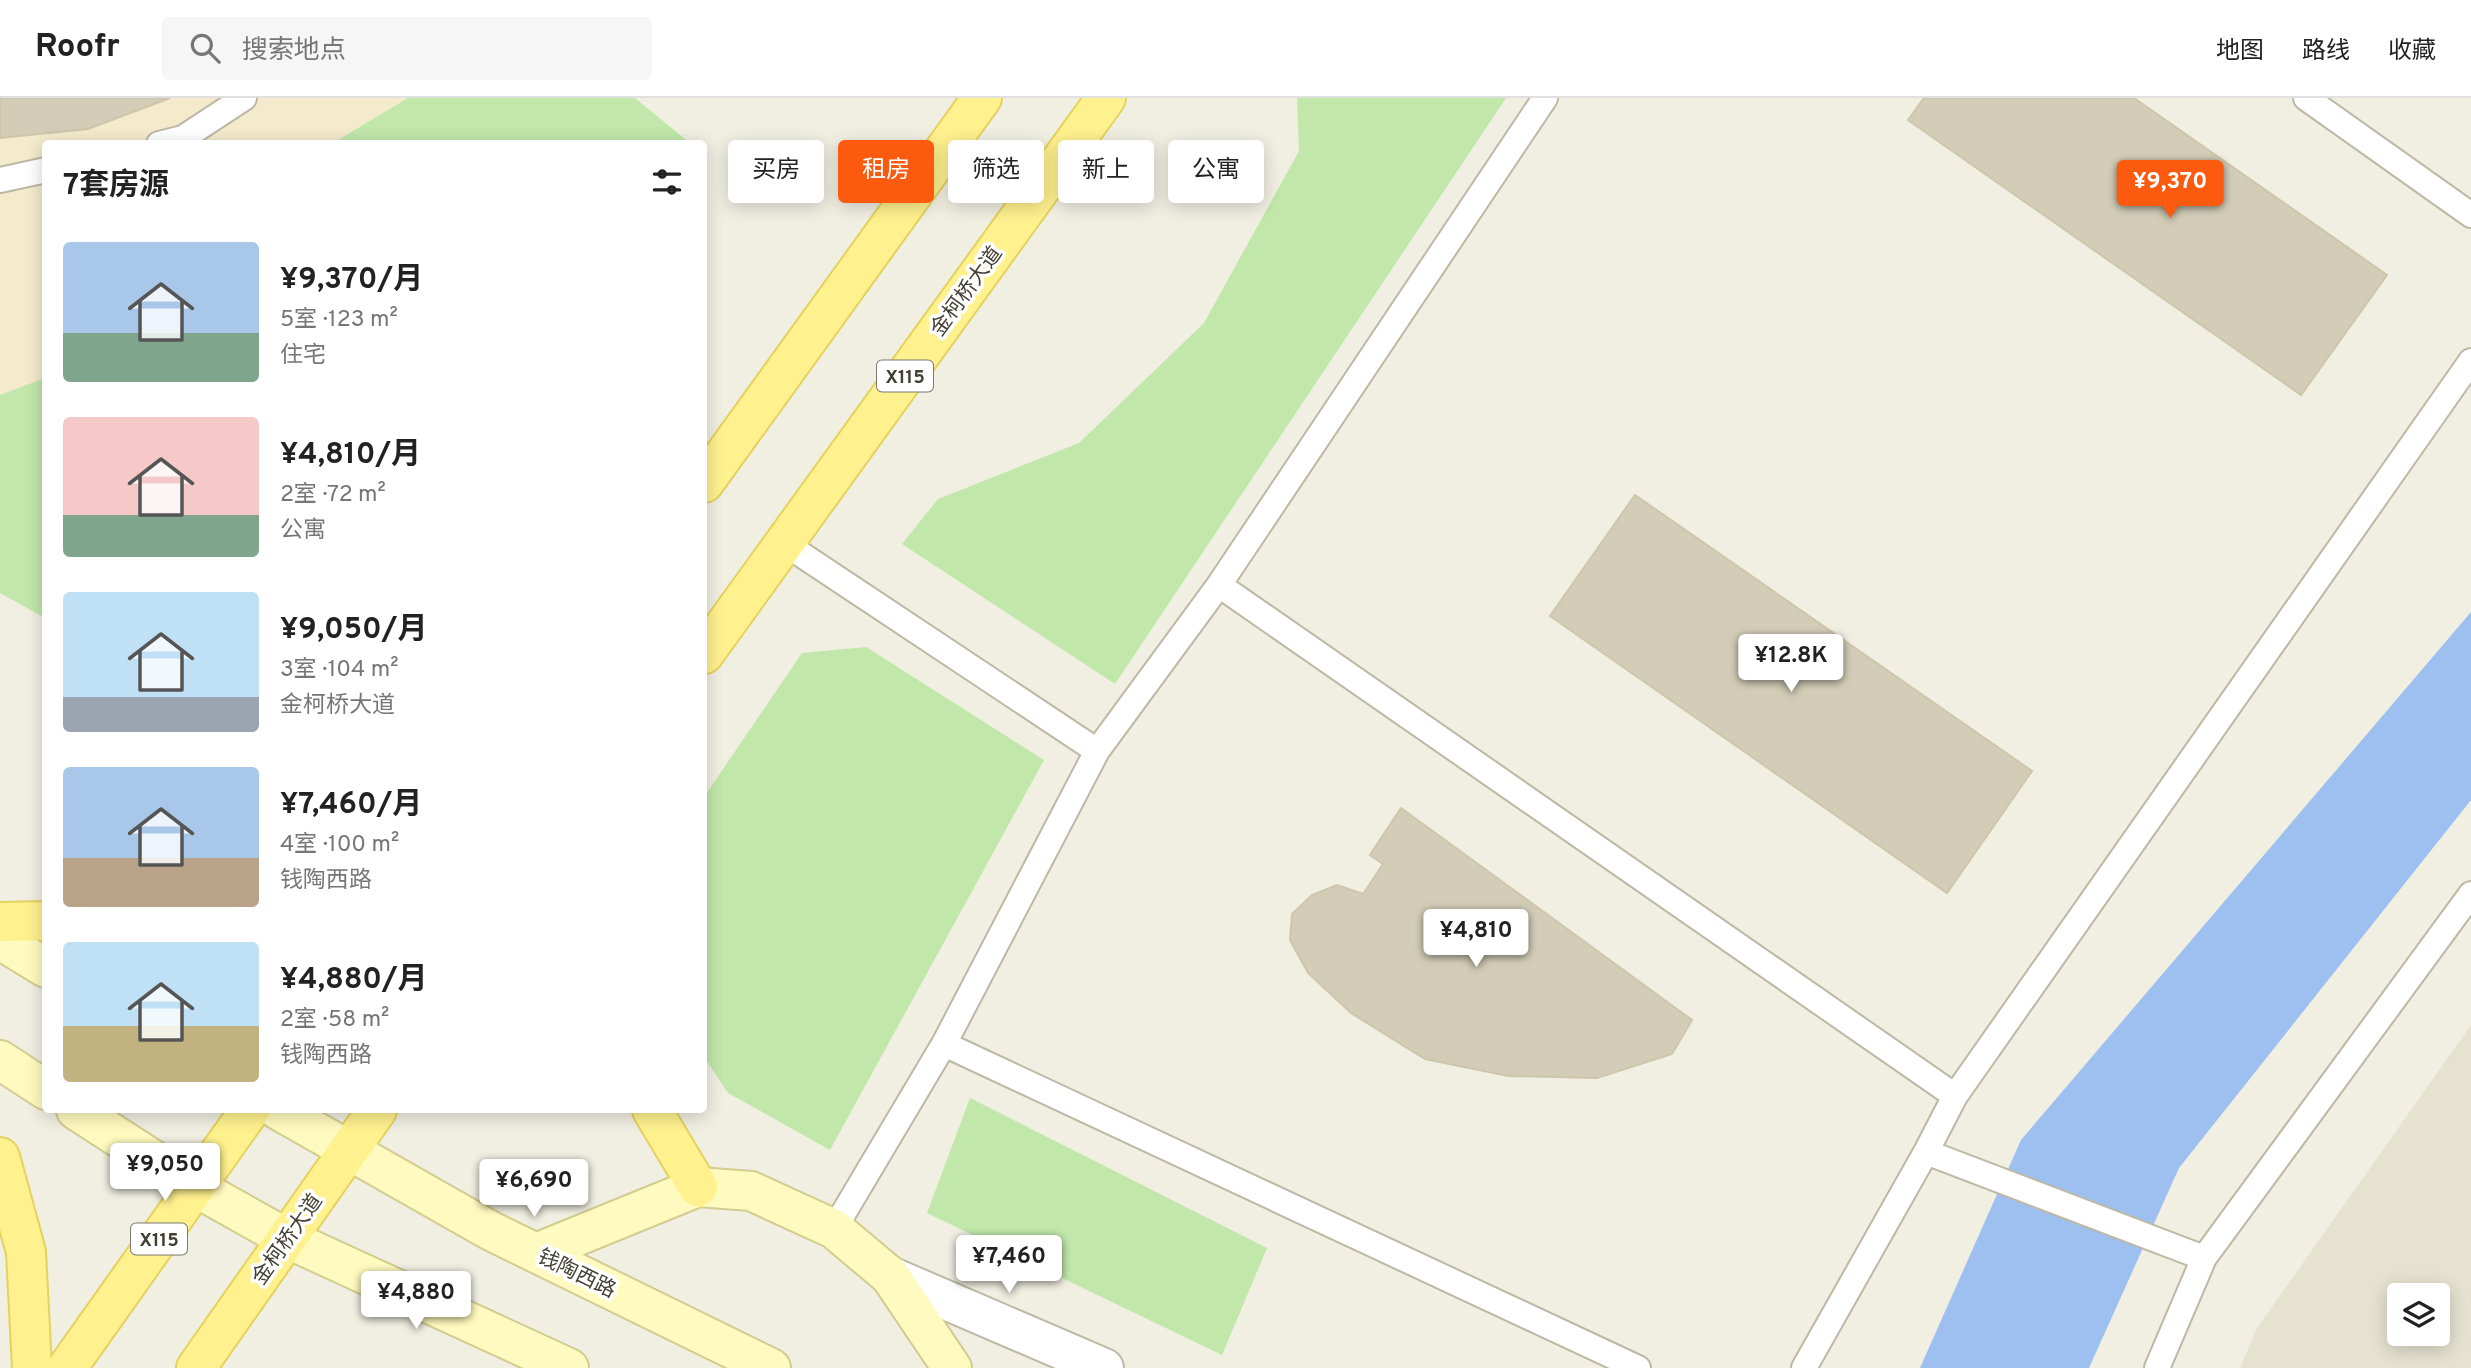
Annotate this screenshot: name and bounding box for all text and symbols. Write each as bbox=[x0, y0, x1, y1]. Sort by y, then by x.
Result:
search box bbox=[162, 17, 652, 80]
text: Roofr bbox=[35, 27, 120, 69]
icon: search bbox=[186, 29, 224, 67]
text: 搜索地点 bbox=[242, 35, 346, 68]
text: 地图 bbox=[2216, 37, 2264, 67]
text: 路线 bbox=[2302, 37, 2350, 67]
text: 收藏 bbox=[2388, 37, 2436, 67]
chip: 买房 bbox=[728, 140, 824, 203]
chip: 租房 bbox=[838, 140, 934, 203]
chip: 筛选 bbox=[948, 140, 1044, 203]
chip: 新上 bbox=[1058, 140, 1154, 203]
chip: 公寓 bbox=[1168, 140, 1264, 203]
pin: ¥9,370 bbox=[2113, 160, 2227, 220]
icon: filters bbox=[648, 163, 686, 201]
text: 7套房源 bbox=[63, 168, 169, 205]
text: ¥9,370 bbox=[2133, 168, 2207, 197]
street label: 金柯桥大道 bbox=[925, 241, 1009, 342]
text: ¥9,370/月 bbox=[280, 262, 423, 299]
icon: home bbox=[119, 270, 203, 354]
text: 5室 · 123 m² bbox=[280, 306, 398, 335]
text: 住宅 bbox=[280, 342, 326, 371]
road number: X115 bbox=[877, 360, 933, 392]
text: ¥4,810/月 bbox=[280, 437, 421, 474]
icon: home bbox=[119, 445, 203, 529]
text: 2室 · 72 m² bbox=[280, 481, 386, 510]
text: 公寓 bbox=[280, 517, 326, 546]
text: ¥9,050/月 bbox=[280, 612, 428, 649]
icon: home bbox=[119, 620, 203, 704]
pin: ¥12.8K bbox=[1734, 634, 1848, 694]
text: ¥12.8K bbox=[1754, 642, 1828, 671]
text: 3室 · 104 m² bbox=[280, 656, 399, 685]
text: 金柯桥大道 bbox=[280, 692, 395, 721]
text: ¥7,460/月 bbox=[280, 787, 422, 824]
icon: home bbox=[119, 795, 203, 879]
text: 4室 · 100 m² bbox=[280, 831, 399, 860]
text: 钱陶西路 bbox=[280, 867, 372, 896]
pin: ¥4,810 bbox=[1419, 910, 1533, 969]
text: ¥4,810 bbox=[1439, 917, 1513, 946]
text: ¥4,880/月 bbox=[280, 962, 428, 999]
icon: home bbox=[119, 970, 203, 1054]
text: 2室 · 58 m² bbox=[280, 1006, 389, 1035]
text: 钱陶西路 bbox=[280, 1042, 372, 1071]
pin: ¥9,050 bbox=[108, 1144, 222, 1203]
text: ¥9,050 bbox=[126, 1151, 204, 1180]
pin: ¥6,690 bbox=[477, 1160, 591, 1219]
text: ¥6,690 bbox=[495, 1167, 573, 1196]
street label: 金柯桥大道 bbox=[247, 1189, 329, 1291]
road number: X115 bbox=[131, 1224, 187, 1254]
pin: ¥7,460 bbox=[952, 1236, 1066, 1295]
text: ¥7,460 bbox=[972, 1243, 1046, 1272]
street label: 钱陶西路 bbox=[533, 1244, 620, 1305]
pin: ¥4,880 bbox=[359, 1272, 473, 1331]
text: ¥4,880 bbox=[377, 1279, 455, 1308]
map controls bbox=[2387, 1283, 2450, 1346]
button: layers bbox=[2387, 1283, 2450, 1346]

